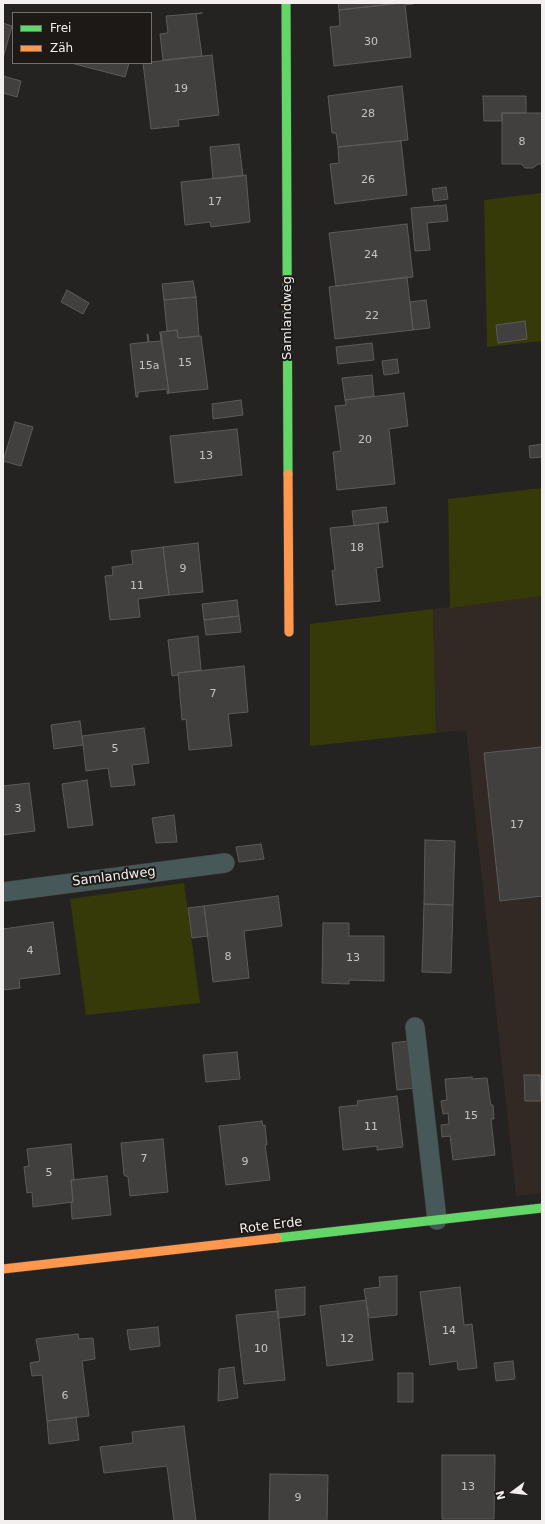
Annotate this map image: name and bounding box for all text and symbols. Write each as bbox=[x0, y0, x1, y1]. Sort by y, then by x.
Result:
legend bbox=[12, 12, 152, 64]
text: Frei bbox=[50, 21, 71, 35]
house number: 30 bbox=[364, 35, 378, 49]
text: Zäh bbox=[50, 41, 73, 55]
house number: 19 bbox=[174, 82, 188, 96]
house number: 28 bbox=[361, 107, 375, 121]
house number: 8 bbox=[519, 135, 525, 149]
house number: 26 bbox=[361, 173, 375, 187]
house number: 17 bbox=[208, 195, 222, 209]
house number: 24 bbox=[364, 248, 378, 262]
street label: Samlandweg bbox=[280, 276, 296, 360]
house number: 22 bbox=[365, 309, 379, 323]
house number: 15 bbox=[178, 356, 192, 370]
house number: 15a bbox=[139, 359, 159, 373]
house number: 20 bbox=[358, 433, 372, 447]
house number: 13 bbox=[199, 449, 213, 463]
house number: 18 bbox=[350, 541, 364, 555]
house number: 9 bbox=[180, 562, 186, 576]
house number: 11 bbox=[130, 579, 144, 593]
house number: 7 bbox=[210, 687, 216, 701]
house number: 5 bbox=[112, 742, 118, 756]
house number: 3 bbox=[15, 802, 21, 816]
house number: 17 bbox=[510, 818, 524, 832]
street label: Samlandweg bbox=[71, 864, 157, 890]
house number: 4 bbox=[27, 944, 33, 958]
house number: 8 bbox=[225, 950, 231, 964]
house number: 13 bbox=[346, 951, 360, 965]
house number: 15 bbox=[464, 1109, 478, 1123]
house number: 11 bbox=[364, 1120, 378, 1134]
house number: 7 bbox=[141, 1152, 147, 1166]
house number: 9 bbox=[242, 1155, 248, 1169]
house number: 5 bbox=[46, 1166, 52, 1180]
street label: Rote Erde bbox=[239, 1214, 303, 1238]
house number: 14 bbox=[442, 1324, 456, 1338]
house number: 12 bbox=[340, 1332, 354, 1346]
house number: 10 bbox=[254, 1342, 268, 1356]
house number: 6 bbox=[62, 1389, 68, 1403]
north arrow bbox=[493, 1472, 533, 1512]
house number: 13 bbox=[461, 1480, 475, 1494]
text: N bbox=[493, 1489, 508, 1501]
house number: 9 bbox=[295, 1491, 301, 1505]

